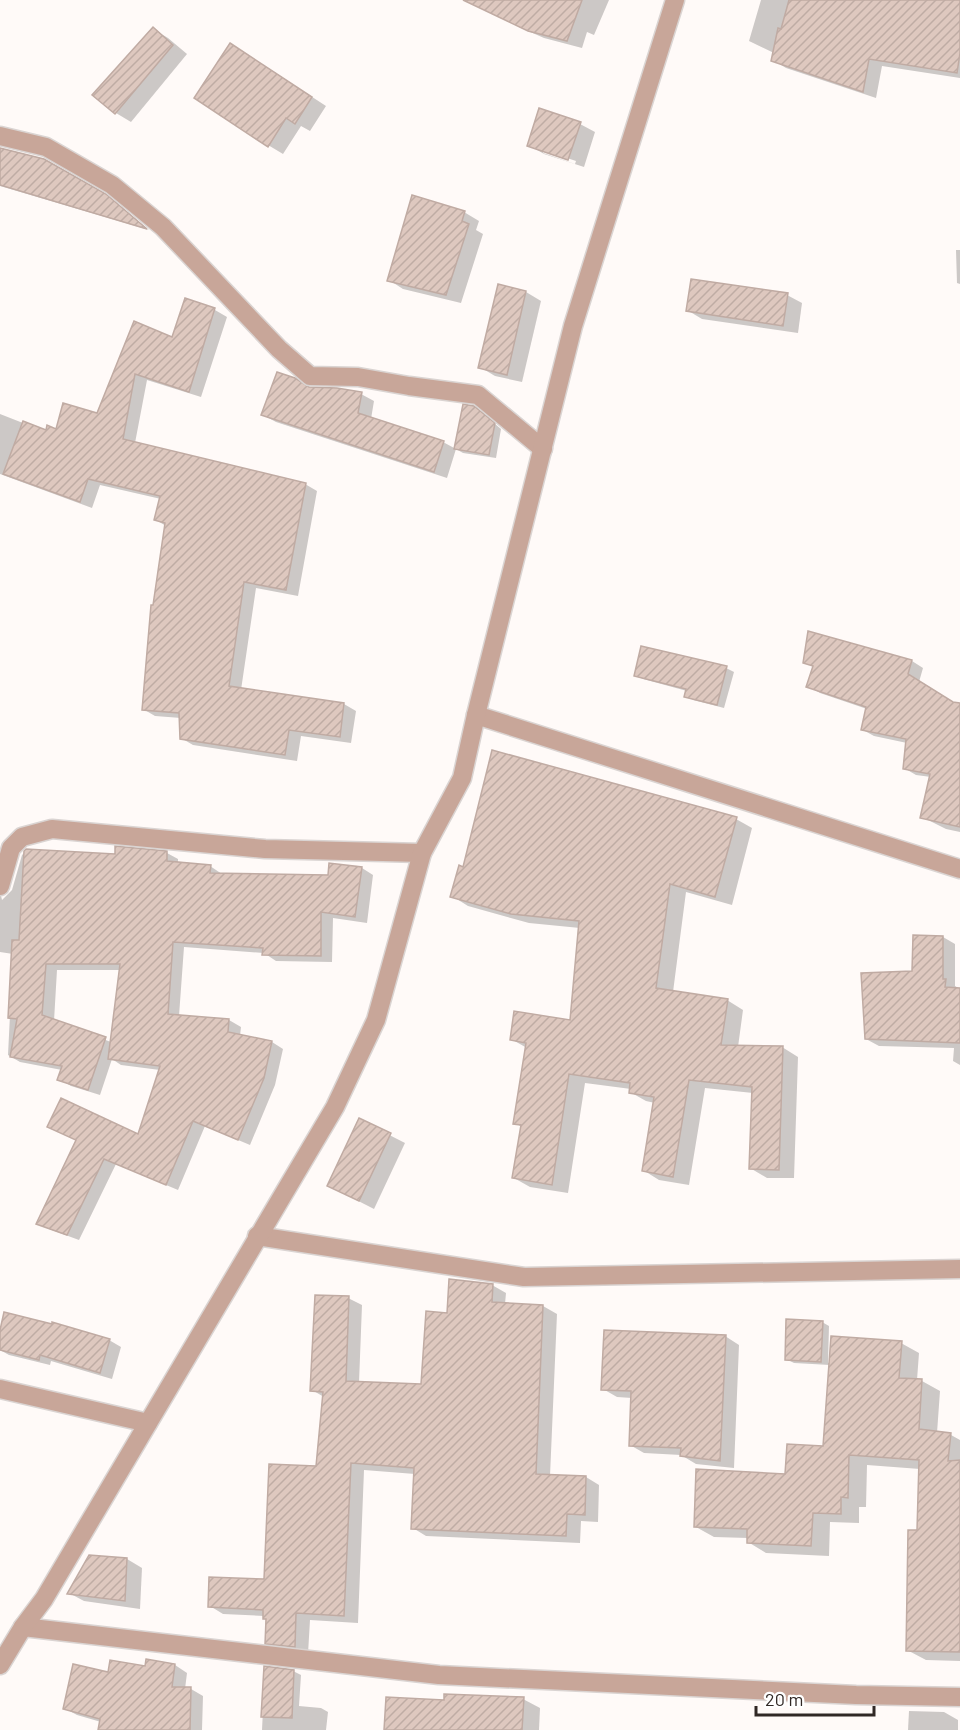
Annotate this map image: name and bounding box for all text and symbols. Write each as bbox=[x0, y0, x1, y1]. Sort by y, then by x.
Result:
scale bar bbox=[756, 1679, 874, 1717]
text: 20 m bbox=[765, 1688, 803, 1710]

